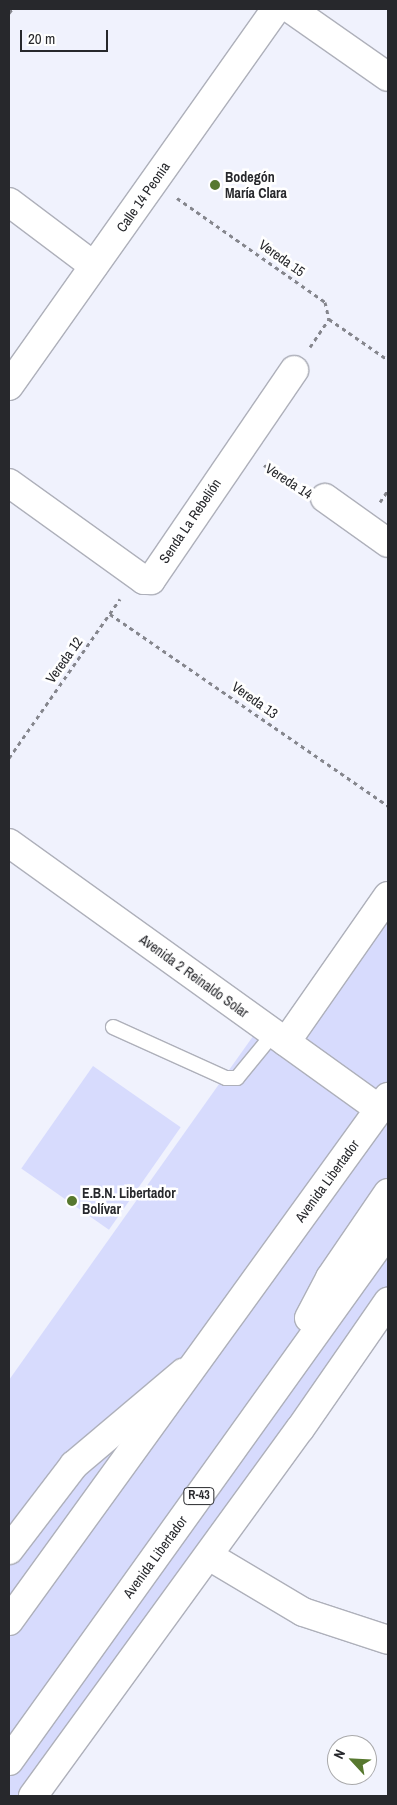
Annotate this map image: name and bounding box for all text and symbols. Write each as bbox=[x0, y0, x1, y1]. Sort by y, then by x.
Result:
scale bar bbox=[22, 20, 110, 52]
text: 20 m bbox=[28, 28, 55, 49]
street label: Calle 14 Peonia bbox=[113, 159, 173, 235]
place label: Bodegón María Clara bbox=[225, 169, 287, 202]
marker: Bodegón María Clara bbox=[209, 179, 221, 191]
street label: Vereda 15 bbox=[256, 236, 308, 280]
street label: Vereda 14 bbox=[262, 460, 316, 502]
street label: Senda La Rebelión bbox=[156, 476, 224, 566]
street label: Vereda 12 bbox=[42, 634, 86, 686]
street label: Vereda 13 bbox=[229, 678, 281, 722]
street label: Avenida 2 Reinaldo Solar bbox=[136, 931, 252, 1021]
street label: Avenida Libertador bbox=[292, 1137, 362, 1225]
place label: E.B.N. Libertador Bolívar bbox=[82, 1185, 176, 1218]
marker: E.B.N. Libertador Bolívar bbox=[66, 1195, 78, 1207]
road number: R-43 bbox=[183, 1486, 215, 1505]
street label: Avenida Libertador bbox=[120, 1513, 190, 1601]
north arrow bbox=[327, 1735, 377, 1785]
text: N bbox=[329, 1747, 349, 1762]

